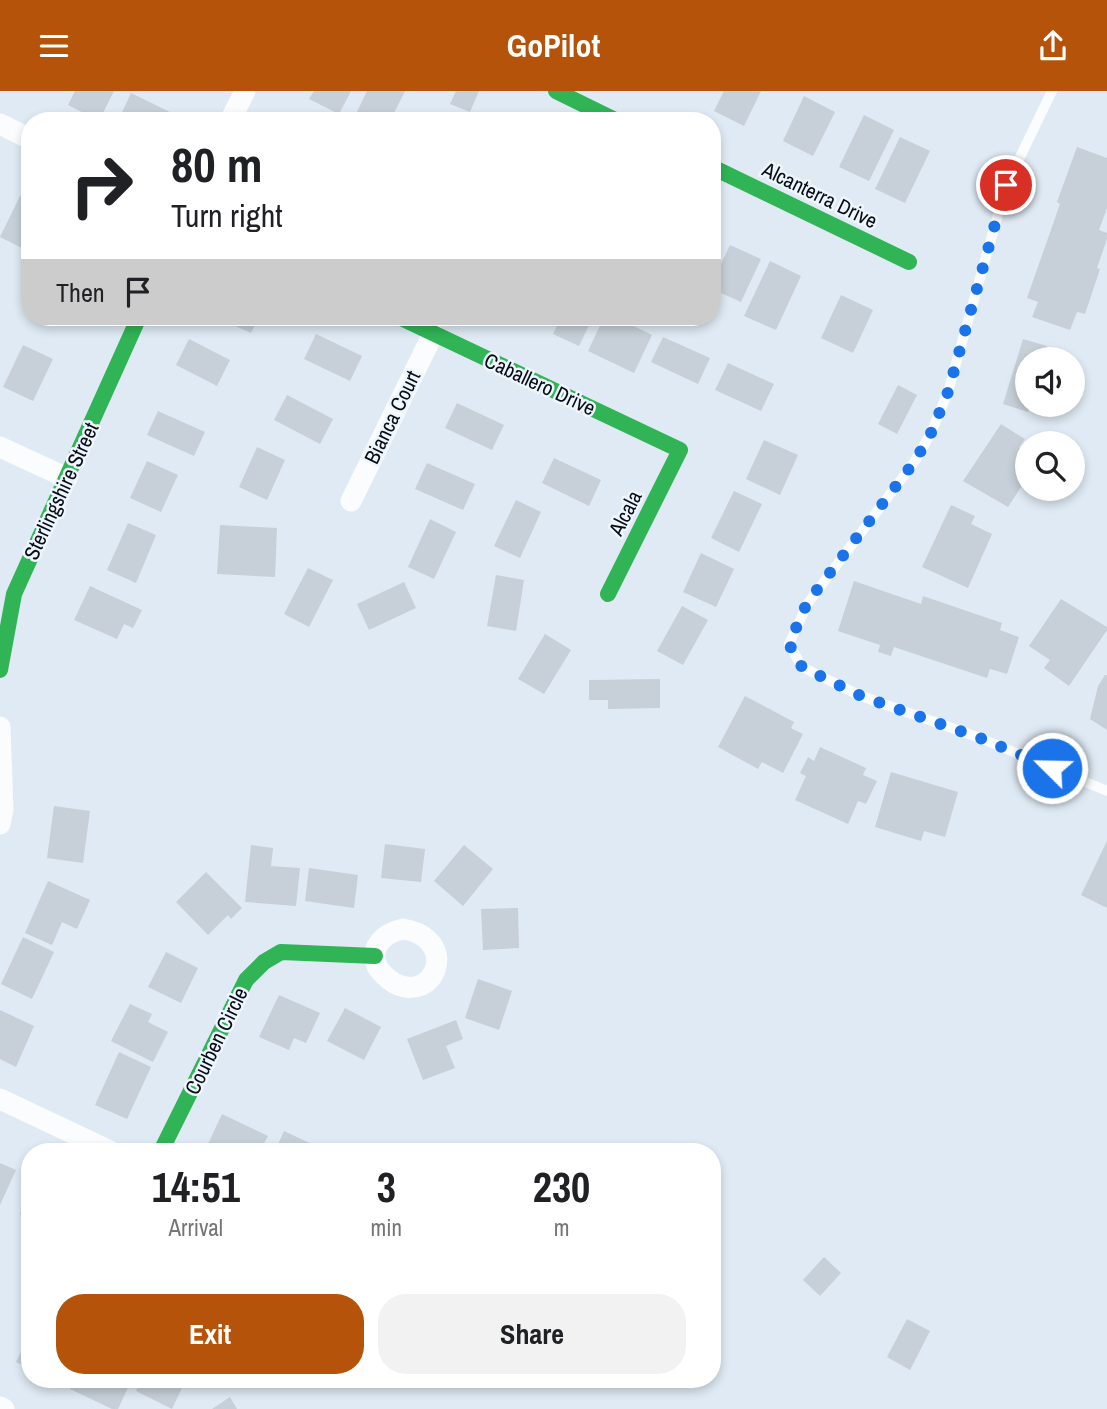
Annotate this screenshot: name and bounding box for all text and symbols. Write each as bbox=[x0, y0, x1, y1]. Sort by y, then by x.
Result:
text: GoPilot bbox=[507, 24, 600, 67]
icon: menu bbox=[35, 27, 73, 65]
icon: share bbox=[1034, 27, 1072, 65]
text: 80 m bbox=[171, 131, 263, 197]
icon: right bbox=[56, 140, 147, 231]
street label: Alcanterra Drive bbox=[757, 154, 882, 235]
pin bbox=[976, 155, 1036, 215]
icon: arrive bbox=[987, 166, 1025, 204]
text: Turn right bbox=[171, 194, 283, 237]
icon: arrive bbox=[119, 273, 157, 311]
text: Then bbox=[56, 275, 105, 310]
street label: Caballero Drive bbox=[480, 346, 600, 422]
map controls bbox=[1015, 347, 1085, 501]
button: sound bbox=[1015, 347, 1085, 417]
street label: Bianca Court bbox=[357, 365, 427, 469]
street label: Sterlingshire Street bbox=[17, 417, 106, 564]
button: search bbox=[1015, 431, 1085, 501]
street label: Alcala bbox=[601, 485, 649, 541]
position arrow bbox=[1015, 731, 1089, 805]
street label: Courben Circle bbox=[178, 983, 254, 1099]
text: 14:51 bbox=[152, 1159, 240, 1215]
text: 3 bbox=[377, 1159, 396, 1215]
text: 230 bbox=[533, 1159, 590, 1215]
text: Arrival bbox=[169, 1212, 223, 1243]
text: min bbox=[371, 1212, 402, 1243]
text: m bbox=[554, 1212, 569, 1243]
button: Exit bbox=[56, 1294, 364, 1374]
button: Share bbox=[378, 1294, 686, 1374]

